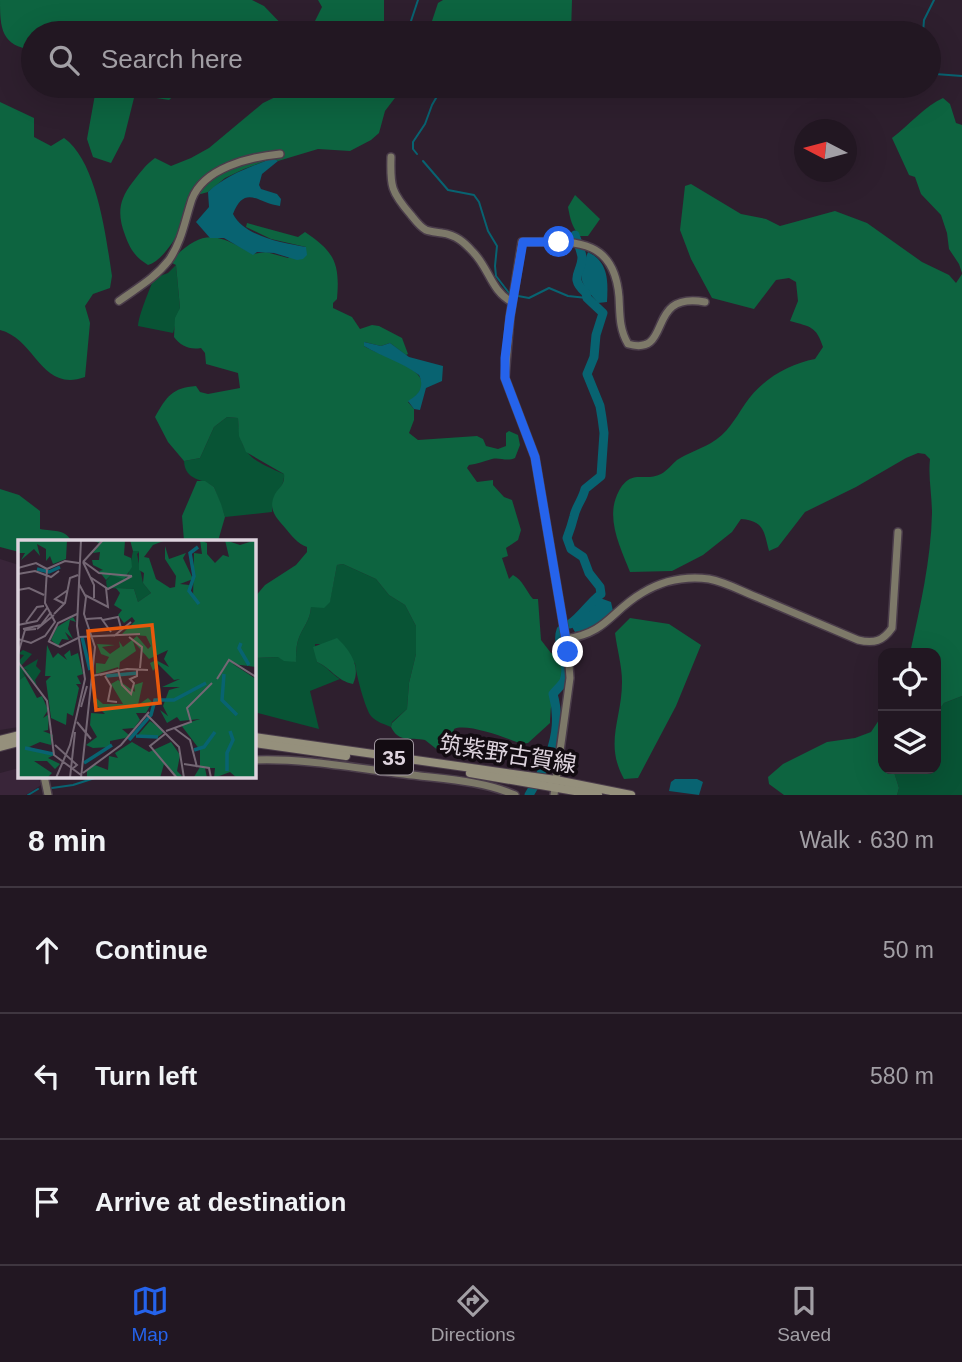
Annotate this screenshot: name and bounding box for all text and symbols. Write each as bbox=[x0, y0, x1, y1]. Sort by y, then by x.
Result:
search box bbox=[21, 21, 941, 98]
icon: search bbox=[45, 41, 83, 79]
text: Search here bbox=[101, 44, 243, 74]
north arrow bbox=[794, 119, 857, 182]
route start bbox=[543, 226, 574, 257]
inset map bbox=[18, 540, 256, 778]
route end bbox=[552, 636, 583, 667]
map controls bbox=[878, 648, 941, 774]
button: locate bbox=[878, 648, 941, 711]
button: layers bbox=[878, 711, 941, 774]
street label: 筑紫野古賀線 bbox=[438, 730, 578, 778]
road number: 35 bbox=[375, 740, 413, 774]
text: 8 min bbox=[28, 824, 106, 857]
text: Walk · 630 m bbox=[799, 827, 934, 853]
icon: ahead bbox=[28, 931, 66, 969]
text: Continue bbox=[95, 935, 208, 965]
text: 50 m bbox=[883, 937, 934, 963]
icon: left bbox=[28, 1057, 66, 1095]
text: Turn left bbox=[95, 1061, 197, 1091]
text: 580 m bbox=[870, 1063, 934, 1089]
icon: arrive bbox=[28, 1183, 66, 1221]
text: Arrive at destination bbox=[95, 1187, 346, 1217]
tab: Map bbox=[131, 1282, 169, 1346]
tab: Directions bbox=[431, 1282, 515, 1346]
tab: Saved bbox=[777, 1282, 831, 1346]

